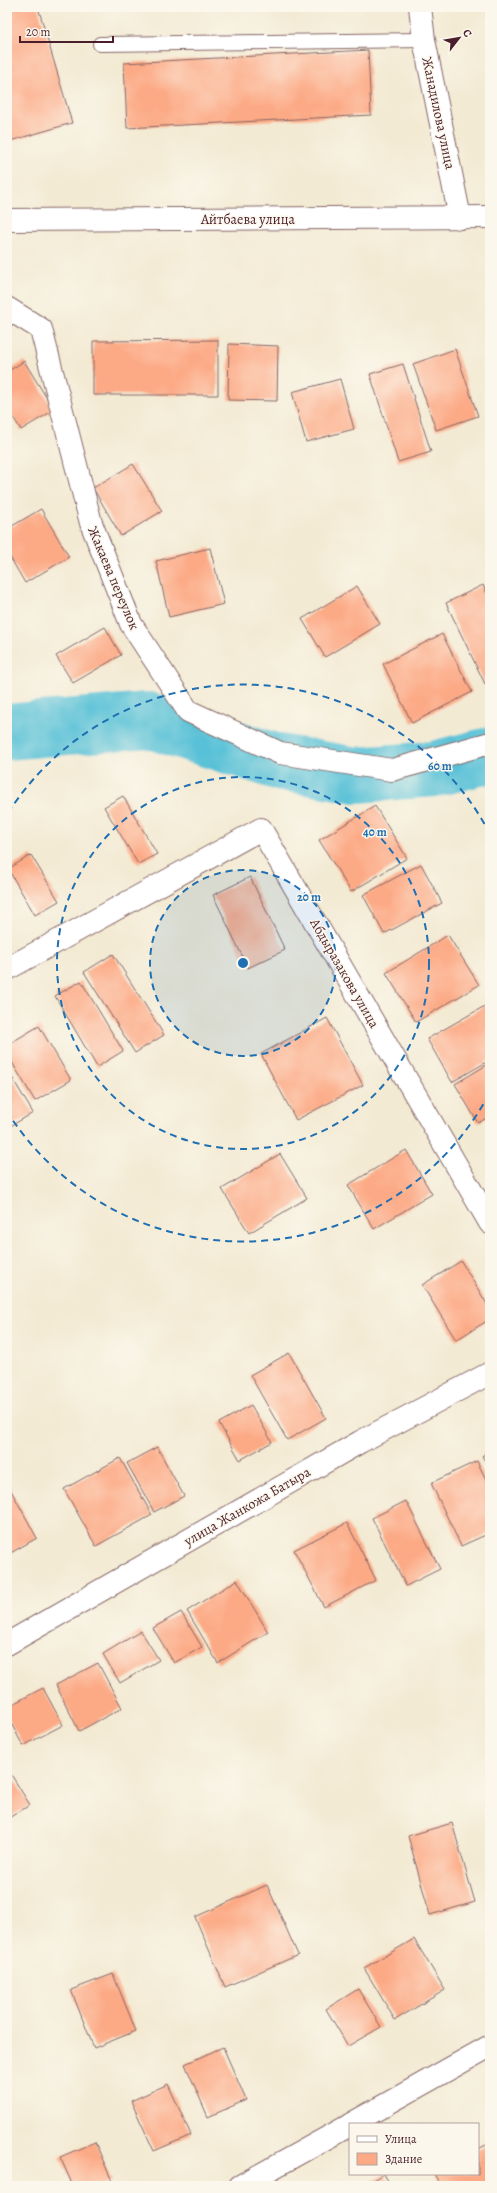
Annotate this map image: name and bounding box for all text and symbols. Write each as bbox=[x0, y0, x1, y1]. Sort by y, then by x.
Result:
scale bar bbox=[20, 18, 113, 44]
north arrow bbox=[439, 18, 479, 58]
text: 20 m bbox=[26, 24, 50, 40]
text: С bbox=[459, 26, 475, 40]
street label: Жанадилова улица bbox=[417, 55, 460, 172]
street label: Айтбаева улица bbox=[200, 210, 296, 229]
street label: Жакаева переулок bbox=[83, 524, 144, 633]
text: 60 m bbox=[428, 758, 452, 774]
text: 40 m bbox=[363, 824, 387, 840]
text: 20 m bbox=[297, 889, 321, 905]
street label: Абдыразакова улица bbox=[305, 914, 384, 1032]
centre of rings bbox=[236, 956, 250, 970]
street label: улица Жанкожа Батыра bbox=[180, 1462, 314, 1551]
legend bbox=[349, 2123, 479, 2175]
text: Улица bbox=[385, 2131, 417, 2147]
text: Здание bbox=[385, 2151, 422, 2167]

